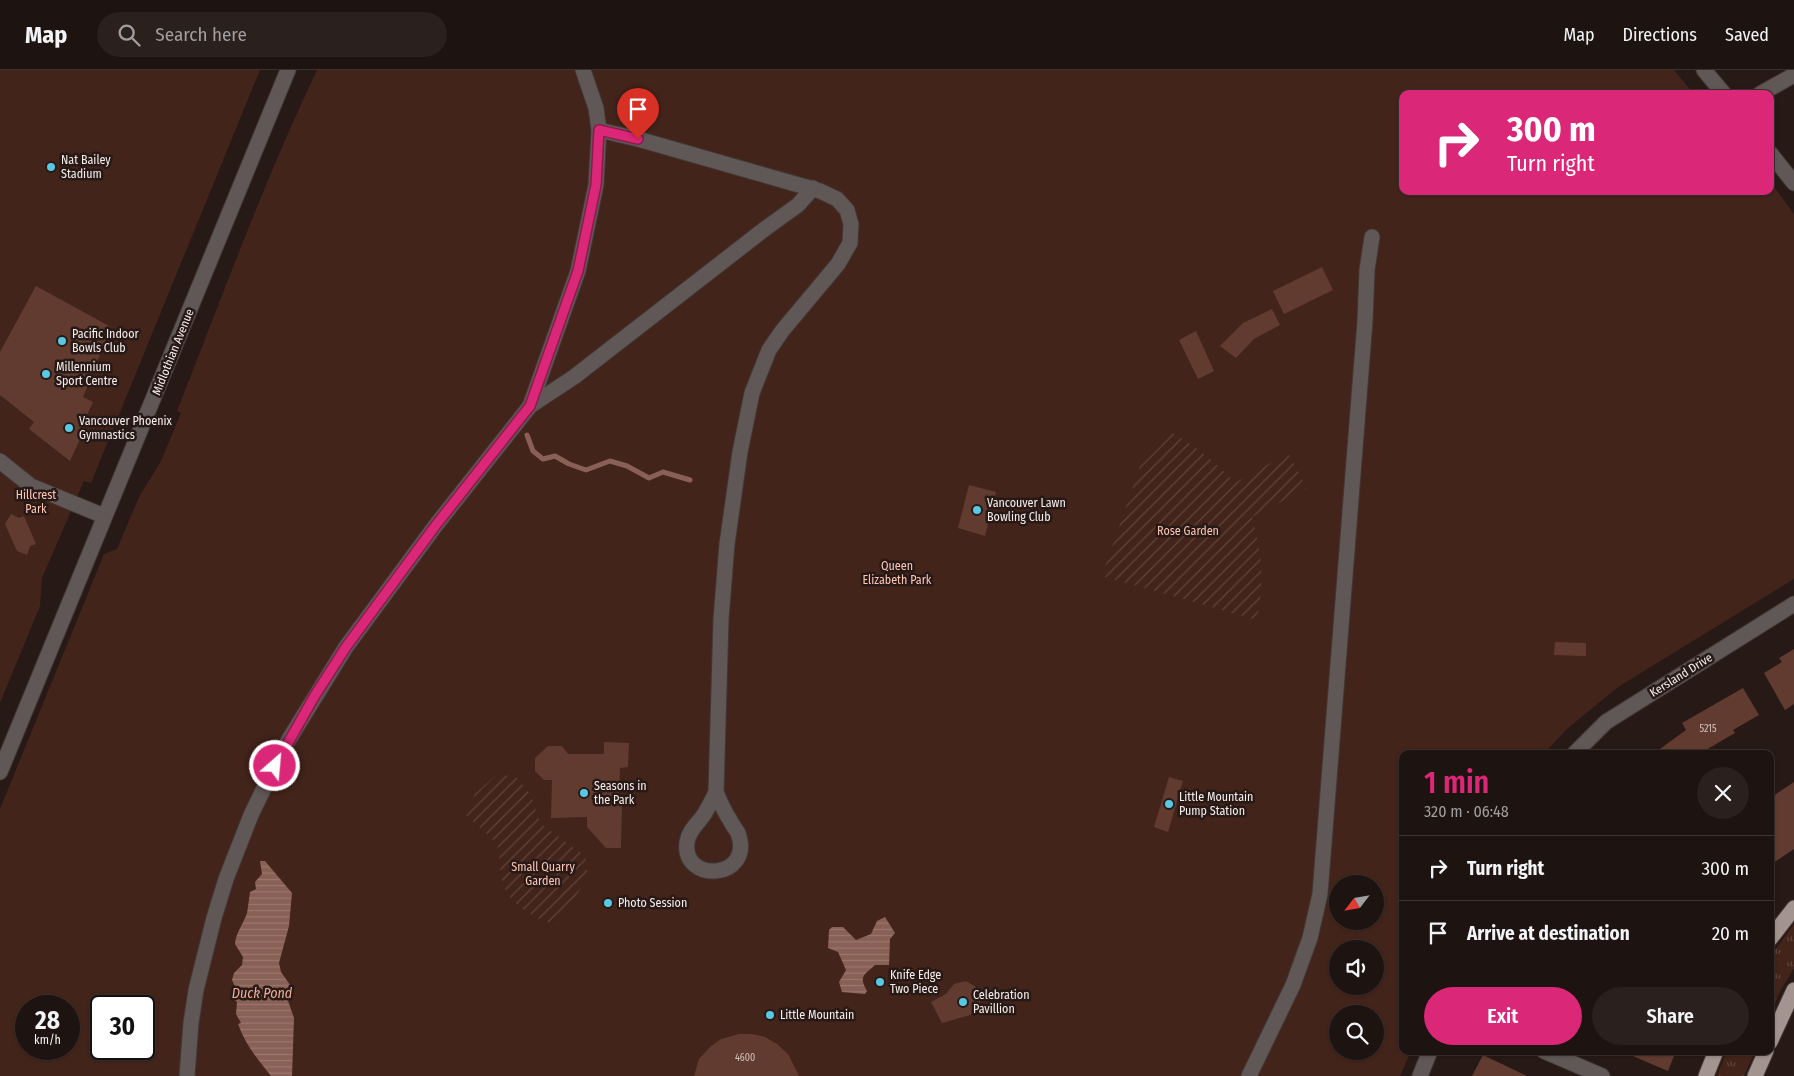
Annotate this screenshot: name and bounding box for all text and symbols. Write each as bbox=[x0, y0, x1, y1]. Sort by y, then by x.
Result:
search box bbox=[97, 12, 447, 57]
text: Map bbox=[25, 21, 67, 49]
icon: search bbox=[115, 21, 143, 49]
text: Search here bbox=[155, 23, 247, 46]
text: Map bbox=[1563, 24, 1595, 46]
text: Directions bbox=[1623, 24, 1697, 46]
text: Saved bbox=[1725, 24, 1769, 46]
pin bbox=[617, 88, 659, 139]
icon: arrive bbox=[624, 95, 652, 123]
text: 300 m bbox=[1507, 108, 1596, 150]
icon: right bbox=[1424, 110, 1489, 175]
text: Turn right bbox=[1507, 150, 1595, 177]
place label: Nat Bailey Stadium bbox=[61, 153, 111, 181]
marker: Nat Bailey Stadium bbox=[45, 161, 57, 173]
street label: Midlothian Avenue bbox=[149, 307, 197, 397]
place label: Pacific Indoor Bowls Club bbox=[72, 327, 139, 355]
marker: Pacific Indoor Bowls Club bbox=[56, 335, 68, 347]
place label: Millennium Sport Centre bbox=[56, 360, 117, 388]
marker: Millennium Sport Centre bbox=[40, 368, 52, 380]
place label: Vancouver Phoenix Gymnastics bbox=[79, 414, 173, 442]
marker: Vancouver Phoenix Gymnastics bbox=[63, 422, 75, 434]
park label: Hillcrest Park bbox=[16, 488, 56, 516]
place label: Vancouver Lawn Bowling Club bbox=[987, 496, 1066, 524]
marker: Vancouver Lawn Bowling Club bbox=[971, 504, 983, 516]
park label: Rose Garden bbox=[1157, 524, 1219, 538]
park label: Queen Elizabeth Park bbox=[863, 559, 932, 587]
street label: Kersland Drive bbox=[1647, 650, 1715, 700]
house number: 5215 bbox=[1699, 723, 1717, 735]
position arrow bbox=[248, 739, 300, 791]
text: 1 min bbox=[1424, 765, 1489, 801]
button: close bbox=[1697, 767, 1749, 819]
place label: Seasons in the Park bbox=[594, 779, 647, 807]
marker: Seasons in the Park bbox=[578, 787, 590, 799]
place label: Little Mountain Pump Station bbox=[1179, 790, 1253, 818]
marker: Little Mountain Pump Station bbox=[1163, 798, 1175, 810]
text: 320 m · 06:48 bbox=[1424, 802, 1509, 821]
icon: right bbox=[1424, 854, 1452, 882]
text: Turn right bbox=[1467, 857, 1544, 880]
text: 300 m bbox=[1702, 857, 1749, 880]
park label: Small Quarry Garden bbox=[511, 860, 575, 888]
north arrow bbox=[1329, 875, 1384, 930]
map controls bbox=[1329, 875, 1384, 1060]
place label: Photo Session bbox=[618, 896, 687, 910]
marker: Photo Session bbox=[602, 897, 614, 909]
icon: arrive bbox=[1424, 919, 1452, 947]
text: Arrive at destination bbox=[1467, 922, 1630, 945]
text: 20 m bbox=[1712, 922, 1749, 945]
button: sound bbox=[1329, 940, 1384, 995]
place label: Knife Edge Two Piece bbox=[890, 968, 941, 996]
marker: Knife Edge Two Piece bbox=[874, 976, 886, 988]
water label: Duck Pond bbox=[232, 985, 293, 1002]
button: Exit bbox=[1424, 987, 1582, 1045]
button: Share bbox=[1592, 987, 1749, 1045]
place label: Celebration Pavillion bbox=[973, 988, 1030, 1016]
speed limit sign: 30 bbox=[90, 995, 155, 1060]
marker: Celebration Pavillion bbox=[957, 996, 969, 1008]
button: search bbox=[1329, 1005, 1384, 1060]
text: 28 bbox=[35, 1006, 60, 1036]
place label: Little Mountain bbox=[780, 1008, 854, 1022]
marker: Little Mountain bbox=[764, 1009, 776, 1021]
text: km/h bbox=[34, 1033, 61, 1047]
house number: 4600 bbox=[735, 1052, 755, 1064]

